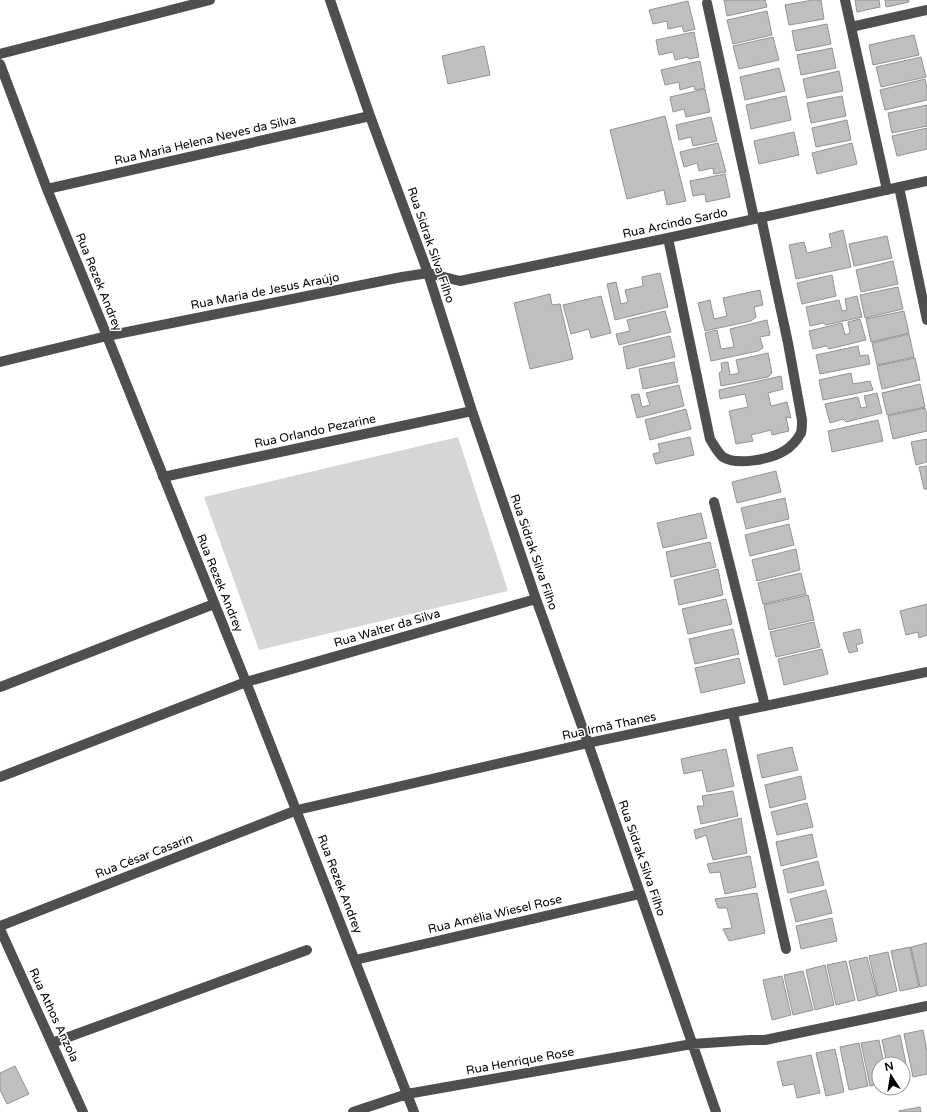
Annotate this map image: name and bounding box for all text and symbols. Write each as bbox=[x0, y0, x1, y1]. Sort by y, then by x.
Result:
street label: Rua Maria Helena Neves da Silva bbox=[113, 112, 297, 168]
street label: Rua Sidrak Silva Filho bbox=[405, 185, 457, 305]
street label: Rua Arcindo Sardo bbox=[621, 205, 729, 241]
street label: Rua Rezek Andrey bbox=[73, 231, 125, 334]
street label: Rua Maria de Jesus Araújo bbox=[189, 270, 341, 312]
street label: Rua Orlando Pezarine bbox=[253, 411, 377, 451]
street label: Rua Sidrak Silva Filho bbox=[508, 492, 560, 612]
street label: Rua Rezek Andrey bbox=[194, 532, 246, 635]
street label: Rua Walter da Silva bbox=[332, 606, 442, 650]
street label: Rua Irmã Thanes bbox=[561, 709, 657, 743]
street label: Rua Sidrak Silva Filho bbox=[616, 798, 668, 918]
street label: Rua César Casarin bbox=[93, 831, 195, 881]
street label: Rua Rezek Andrey bbox=[315, 833, 366, 936]
street label: Rua Amélia Wiesel Rose bbox=[427, 892, 564, 936]
street label: Rua Athos Anzola bbox=[26, 966, 82, 1064]
street label: Rua Henrique Rose bbox=[465, 1045, 575, 1077]
north arrow bbox=[871, 1056, 911, 1096]
text: N bbox=[883, 1059, 895, 1074]

